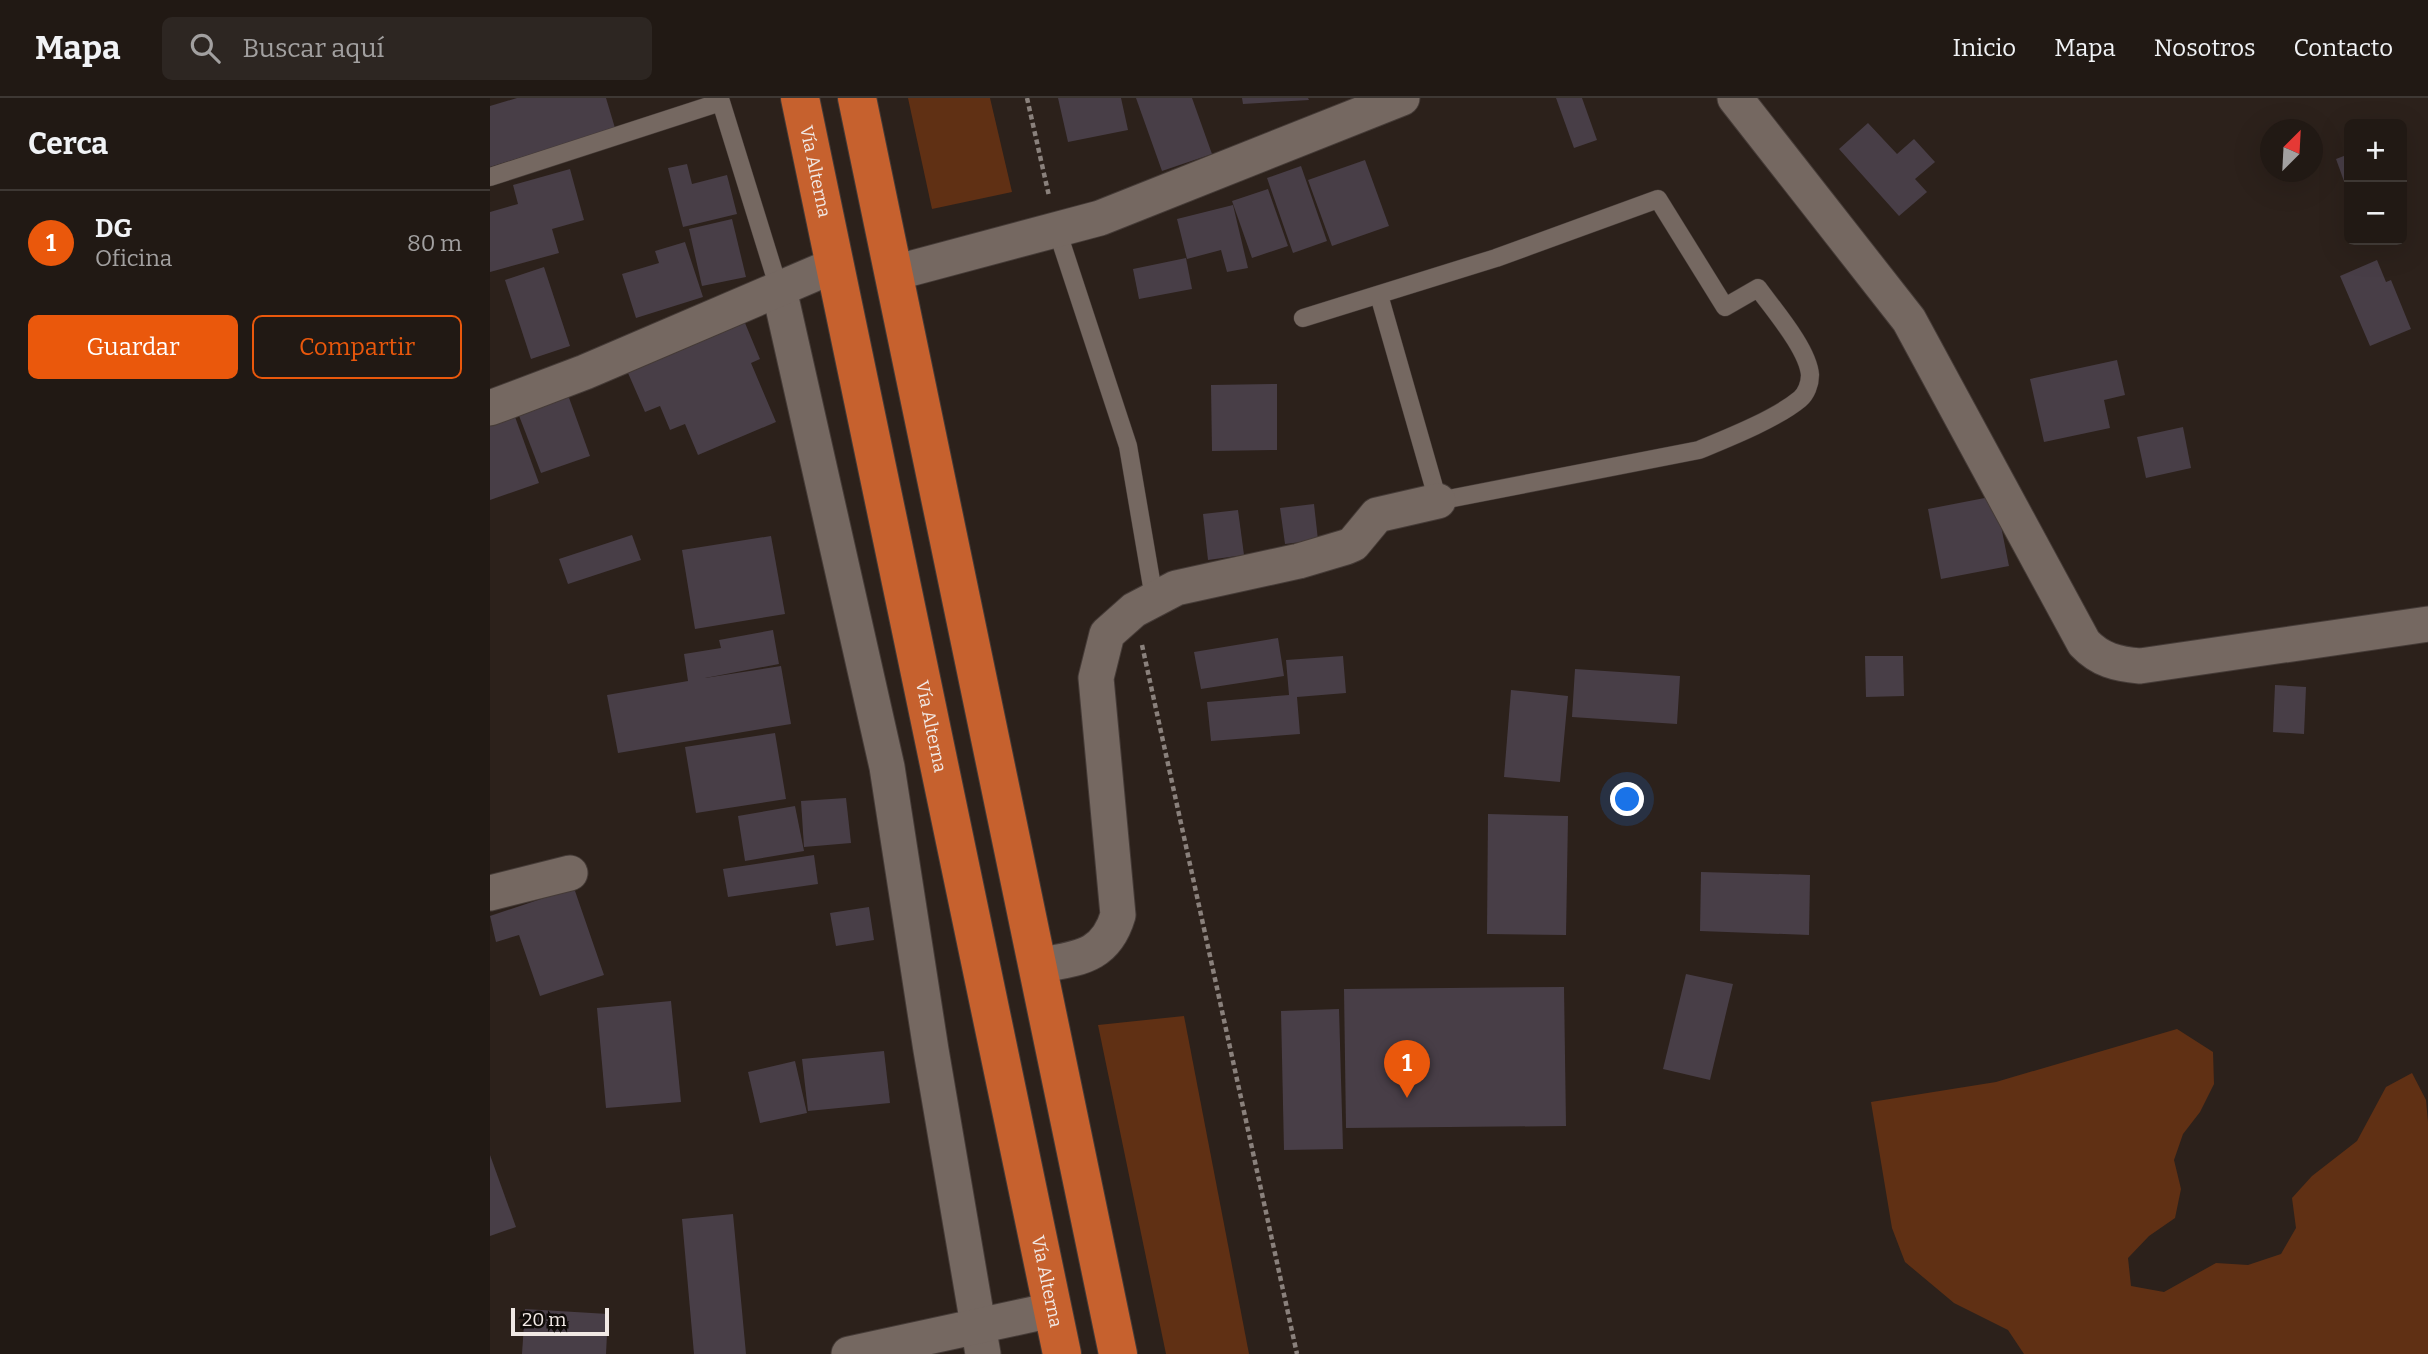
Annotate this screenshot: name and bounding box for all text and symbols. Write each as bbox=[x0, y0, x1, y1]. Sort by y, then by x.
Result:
search box bbox=[162, 17, 652, 80]
text: Mapa bbox=[35, 28, 120, 68]
icon: search bbox=[186, 29, 224, 67]
text: Buscar aquí bbox=[242, 33, 384, 64]
text: Inicio bbox=[1952, 34, 2016, 62]
text: Mapa bbox=[2054, 34, 2116, 62]
text: Nosotros bbox=[2154, 34, 2255, 62]
text: Contacto bbox=[2293, 34, 2393, 62]
north arrow bbox=[2260, 119, 2323, 182]
map controls bbox=[2344, 119, 2407, 245]
button: + bbox=[2344, 119, 2407, 182]
street label: Vía Alterna bbox=[795, 124, 836, 219]
text: Cerca bbox=[28, 126, 108, 162]
button: − bbox=[2344, 182, 2407, 245]
text: DG bbox=[95, 213, 132, 244]
text: 1 bbox=[46, 229, 56, 257]
text: 80 m bbox=[407, 229, 462, 257]
text: Oficina bbox=[95, 244, 172, 272]
button: Guardar bbox=[28, 315, 238, 379]
button: Compartir bbox=[252, 315, 462, 379]
street label: Vía Alterna bbox=[911, 679, 951, 775]
your location bbox=[1610, 782, 1644, 816]
pin: 1 bbox=[1384, 1040, 1430, 1098]
street label: Vía Alterna bbox=[1027, 1234, 1067, 1330]
scale bar bbox=[511, 1305, 609, 1337]
text: 20 m bbox=[522, 1308, 566, 1331]

